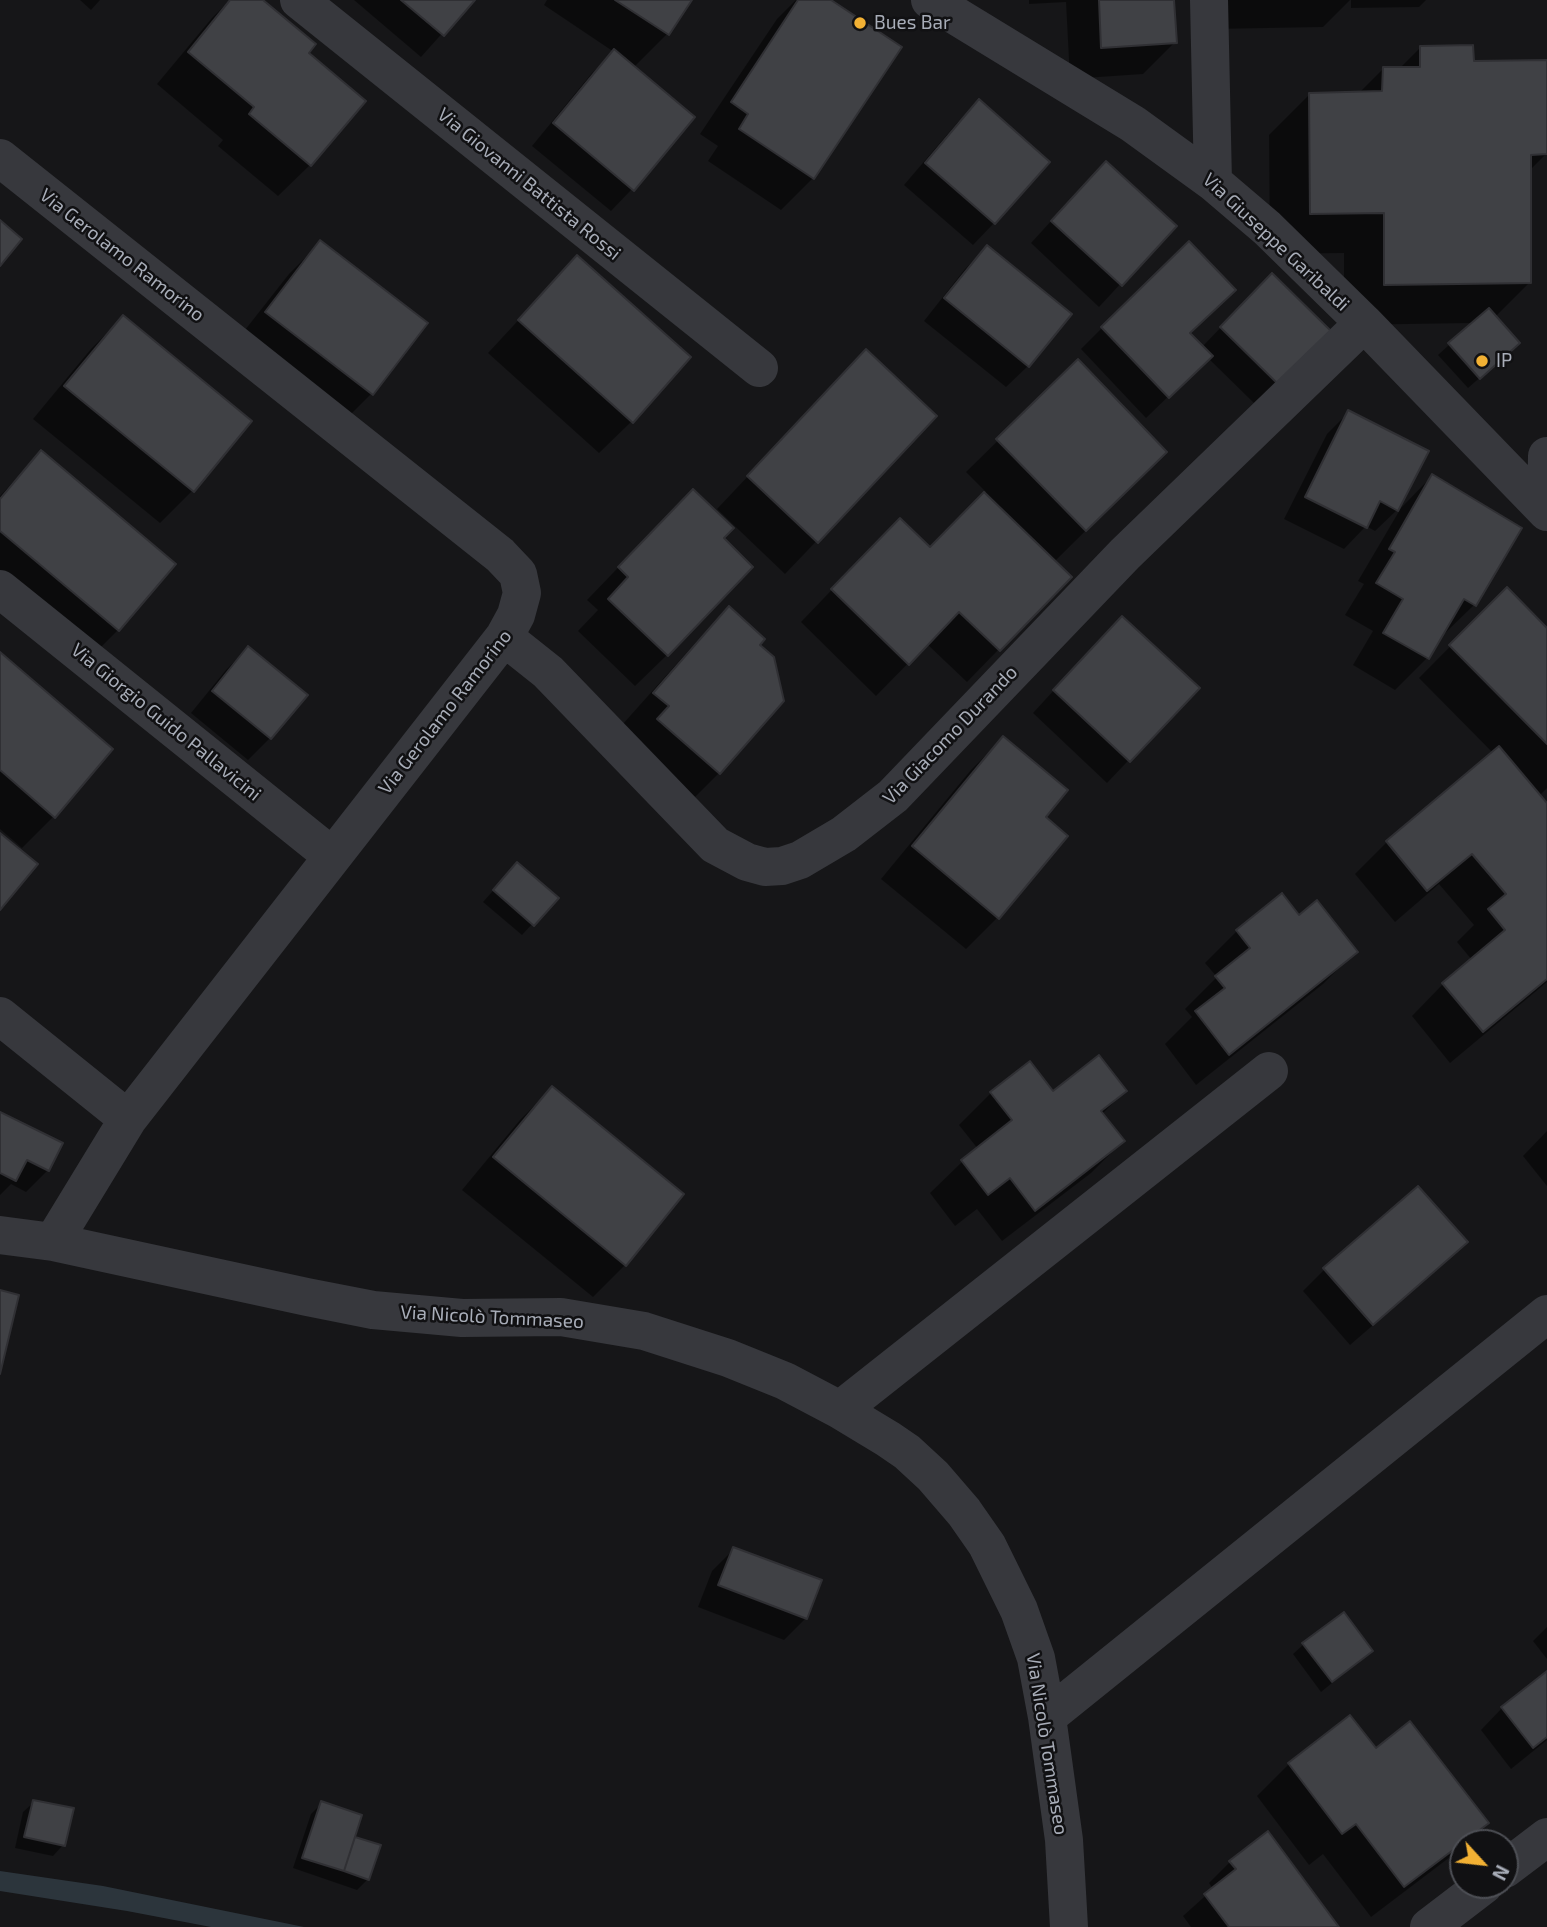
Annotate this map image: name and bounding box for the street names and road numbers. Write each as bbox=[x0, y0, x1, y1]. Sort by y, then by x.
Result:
street label: Via Giovanni Battista Rossi bbox=[433, 103, 625, 265]
street label: Via Giuseppe Garibaldi bbox=[1198, 168, 1354, 316]
street label: Via Gerolamo Ramorino bbox=[35, 184, 209, 326]
street label: Via Gerolamo Ramorino bbox=[374, 625, 516, 799]
street label: Via Giorgio Guido Pallavicini bbox=[67, 638, 265, 806]
street label: Via Giacomo Durando bbox=[878, 661, 1022, 809]
street label: Via Nicolò Tommaseo bbox=[400, 1301, 584, 1333]
street label: Via Nicolò Tommaseo bbox=[1021, 1651, 1073, 1837]

